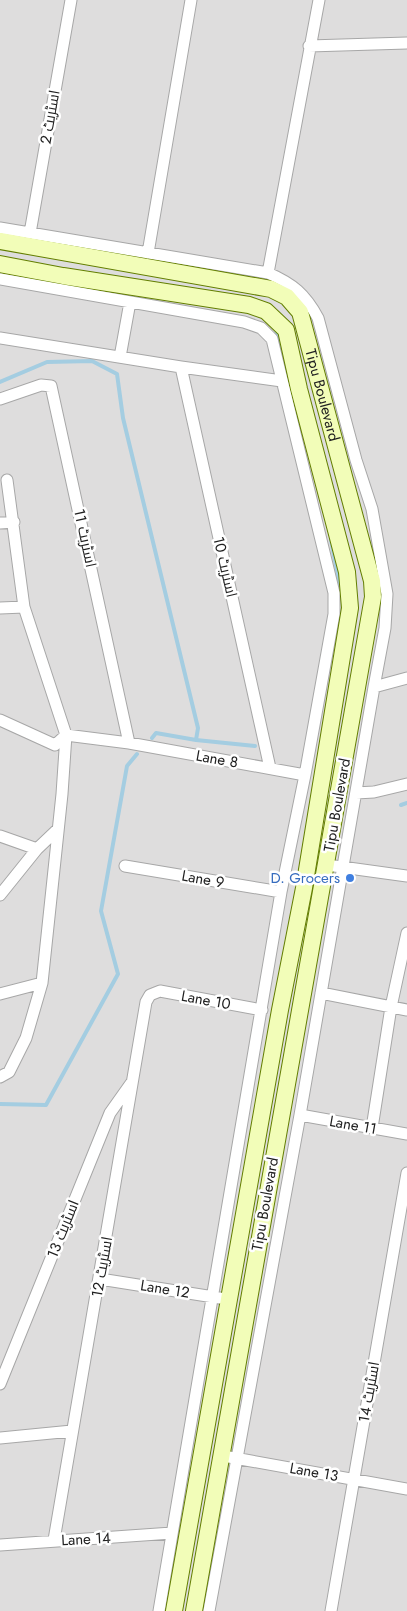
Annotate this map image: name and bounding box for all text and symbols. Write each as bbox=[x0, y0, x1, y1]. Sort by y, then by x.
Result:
street label: اسٹریٹ 2 bbox=[34, 88, 66, 146]
street label: Tipu Boulevard bbox=[299, 346, 345, 444]
street label: اسٹریٹ 11 bbox=[68, 507, 102, 569]
street label: اسٹریٹ 10 bbox=[207, 534, 243, 600]
street label: Lane 8 bbox=[194, 744, 240, 774]
street label: Tipu Boulevard bbox=[318, 756, 356, 854]
street label: Lane 9 bbox=[180, 864, 226, 894]
place label: D. Grocers bbox=[270, 867, 340, 889]
marker: D. Grocers bbox=[344, 872, 356, 884]
street label: Lane 10 bbox=[180, 985, 232, 1015]
street label: Lane 11 bbox=[328, 1110, 378, 1140]
street label: Tipu Boulevard bbox=[246, 1155, 284, 1253]
street label: اسٹریٹ 13 bbox=[41, 1197, 85, 1261]
street label: اسٹریٹ 12 bbox=[86, 1235, 118, 1299]
street label: Lane 12 bbox=[139, 1274, 191, 1304]
street label: اسٹریٹ 14 bbox=[353, 1360, 385, 1424]
street label: Lane 13 bbox=[288, 1457, 340, 1487]
street label: Lane 14 bbox=[61, 1527, 112, 1551]

